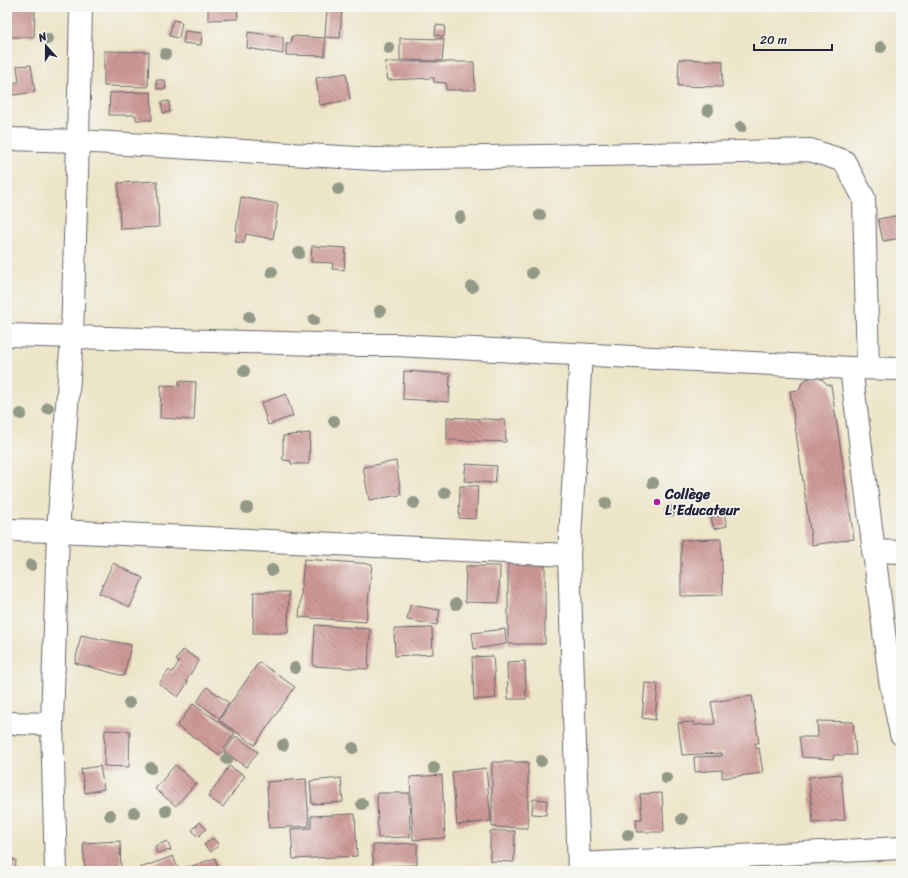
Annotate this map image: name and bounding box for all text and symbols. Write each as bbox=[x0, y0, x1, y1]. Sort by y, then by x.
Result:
north arrow bbox=[26, 26, 66, 66]
scale bar bbox=[754, 26, 832, 52]
text: N bbox=[35, 27, 50, 48]
text: 20 m bbox=[760, 29, 787, 51]
place label: Collège L'Educateur bbox=[664, 482, 740, 523]
marker: Collège L'Educateur bbox=[652, 497, 662, 507]

